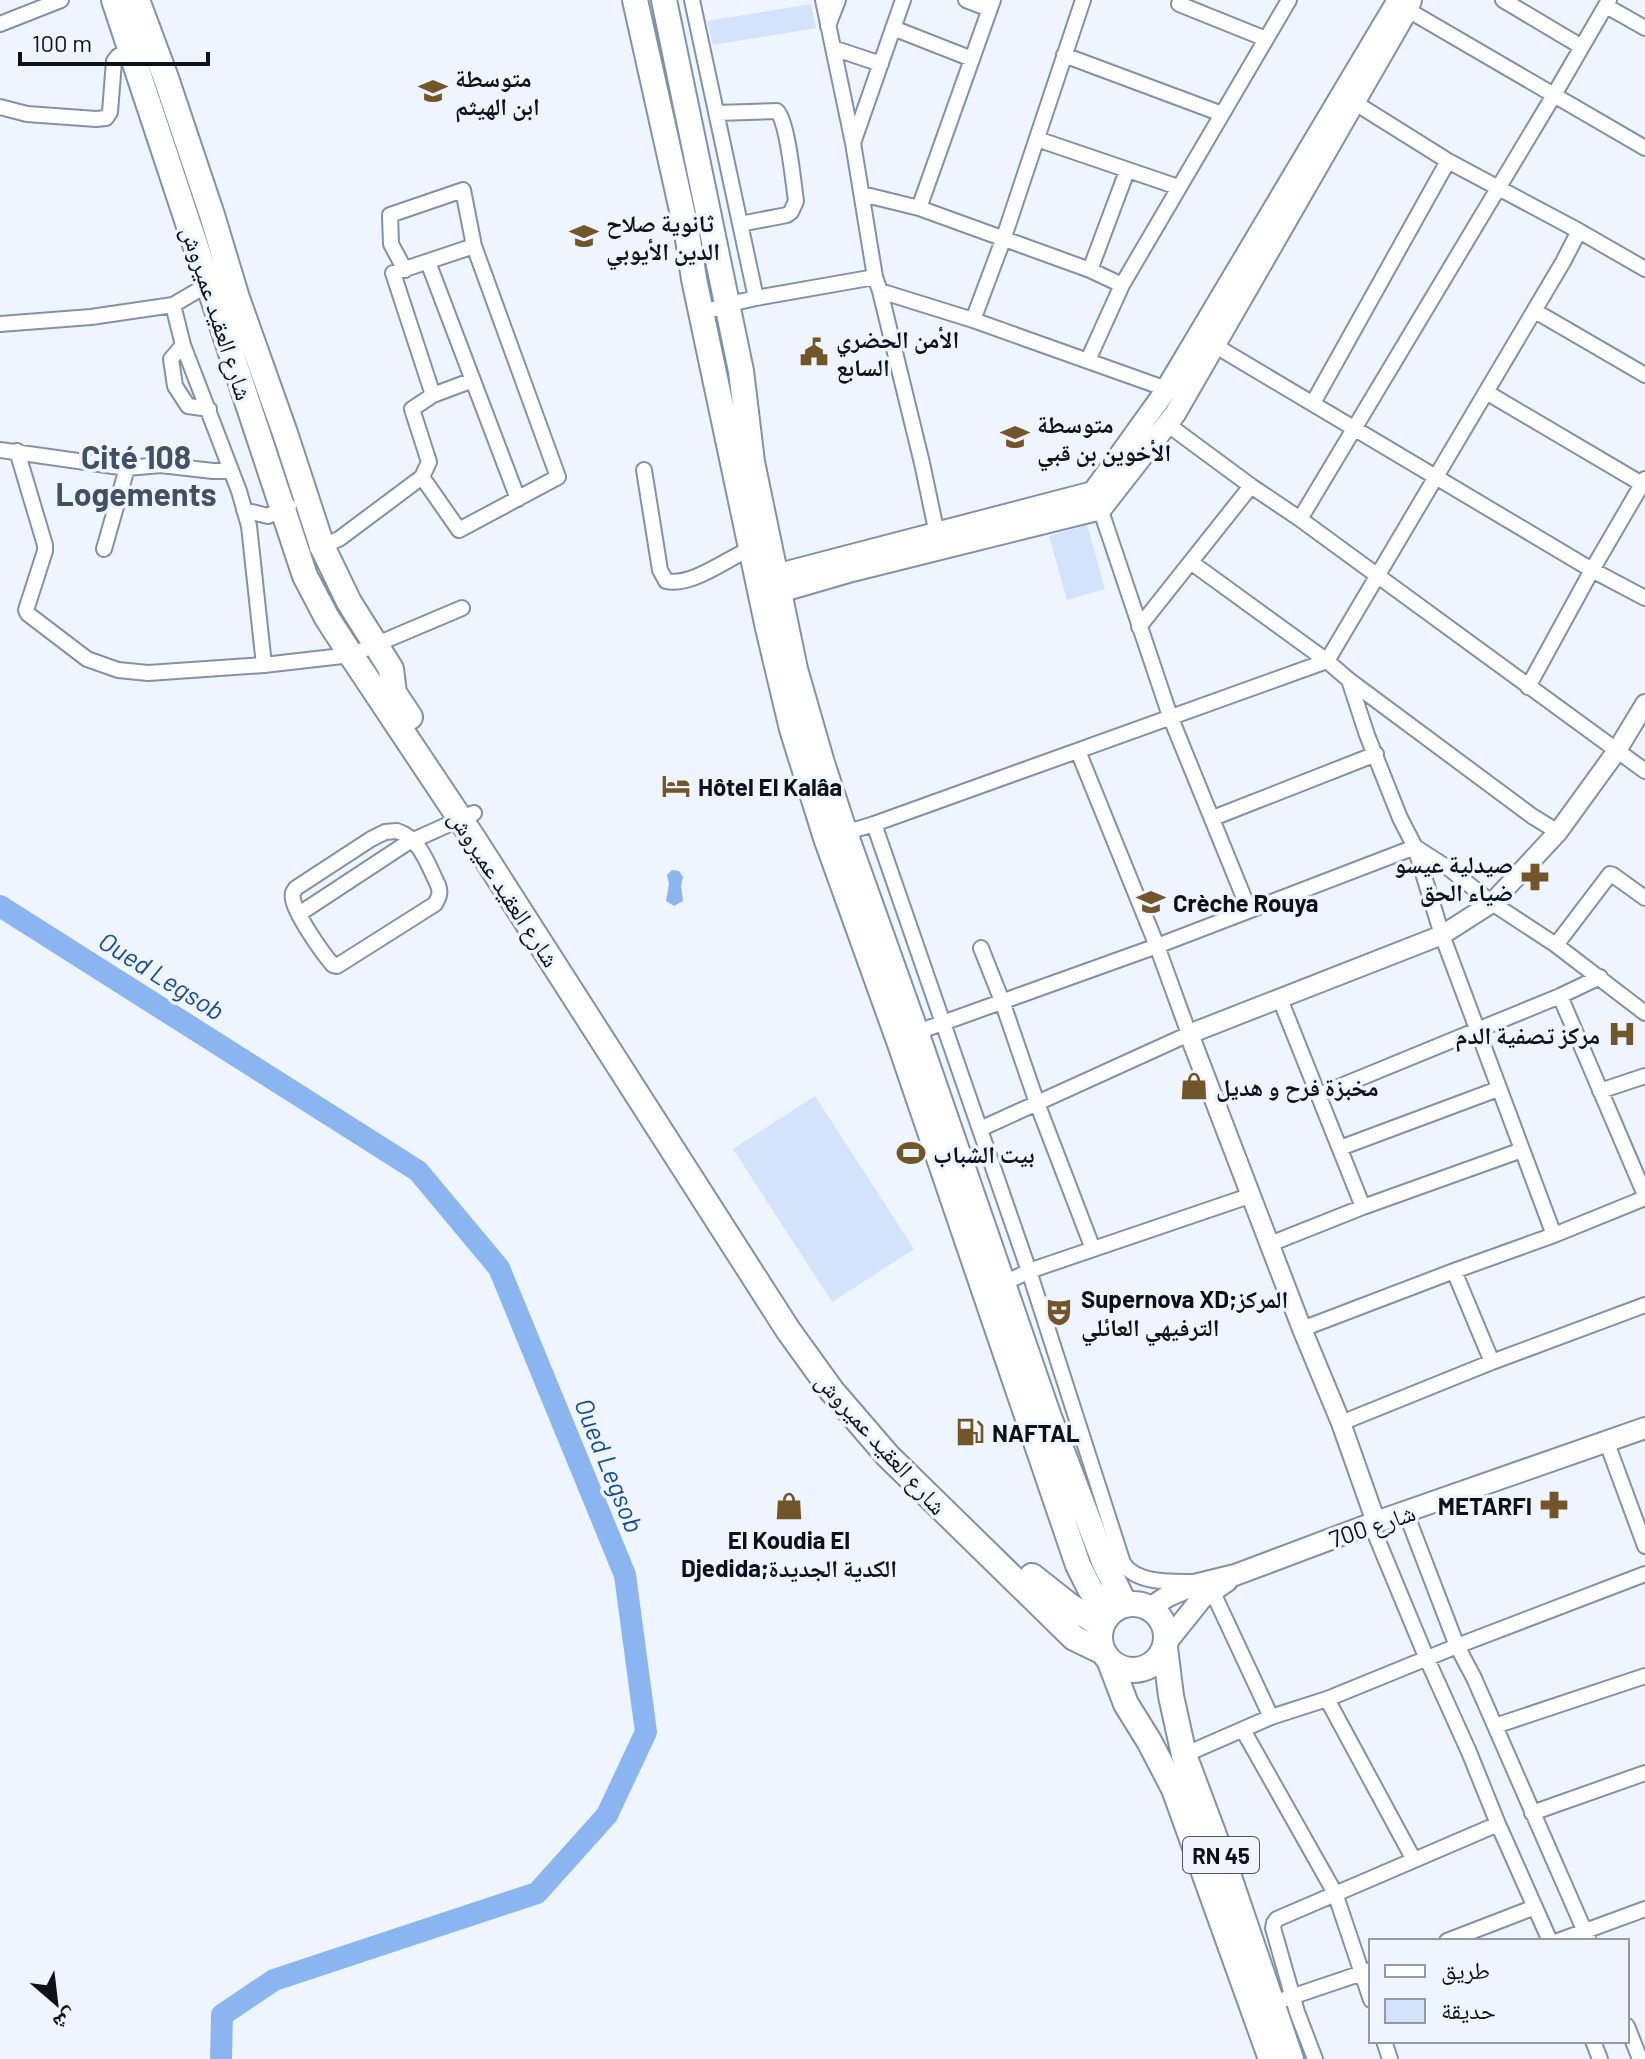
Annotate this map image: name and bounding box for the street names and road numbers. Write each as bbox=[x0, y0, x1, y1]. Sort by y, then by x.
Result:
street label: شارع العقيد عميروش bbox=[174, 222, 260, 404]
street label: شارع العقيد عميروش bbox=[442, 804, 567, 973]
street label: شارع العقيد عميروش bbox=[809, 1366, 953, 1521]
street label: شارع 700 bbox=[1325, 1497, 1419, 1555]
road number: RN 45 bbox=[1183, 1837, 1259, 1873]

